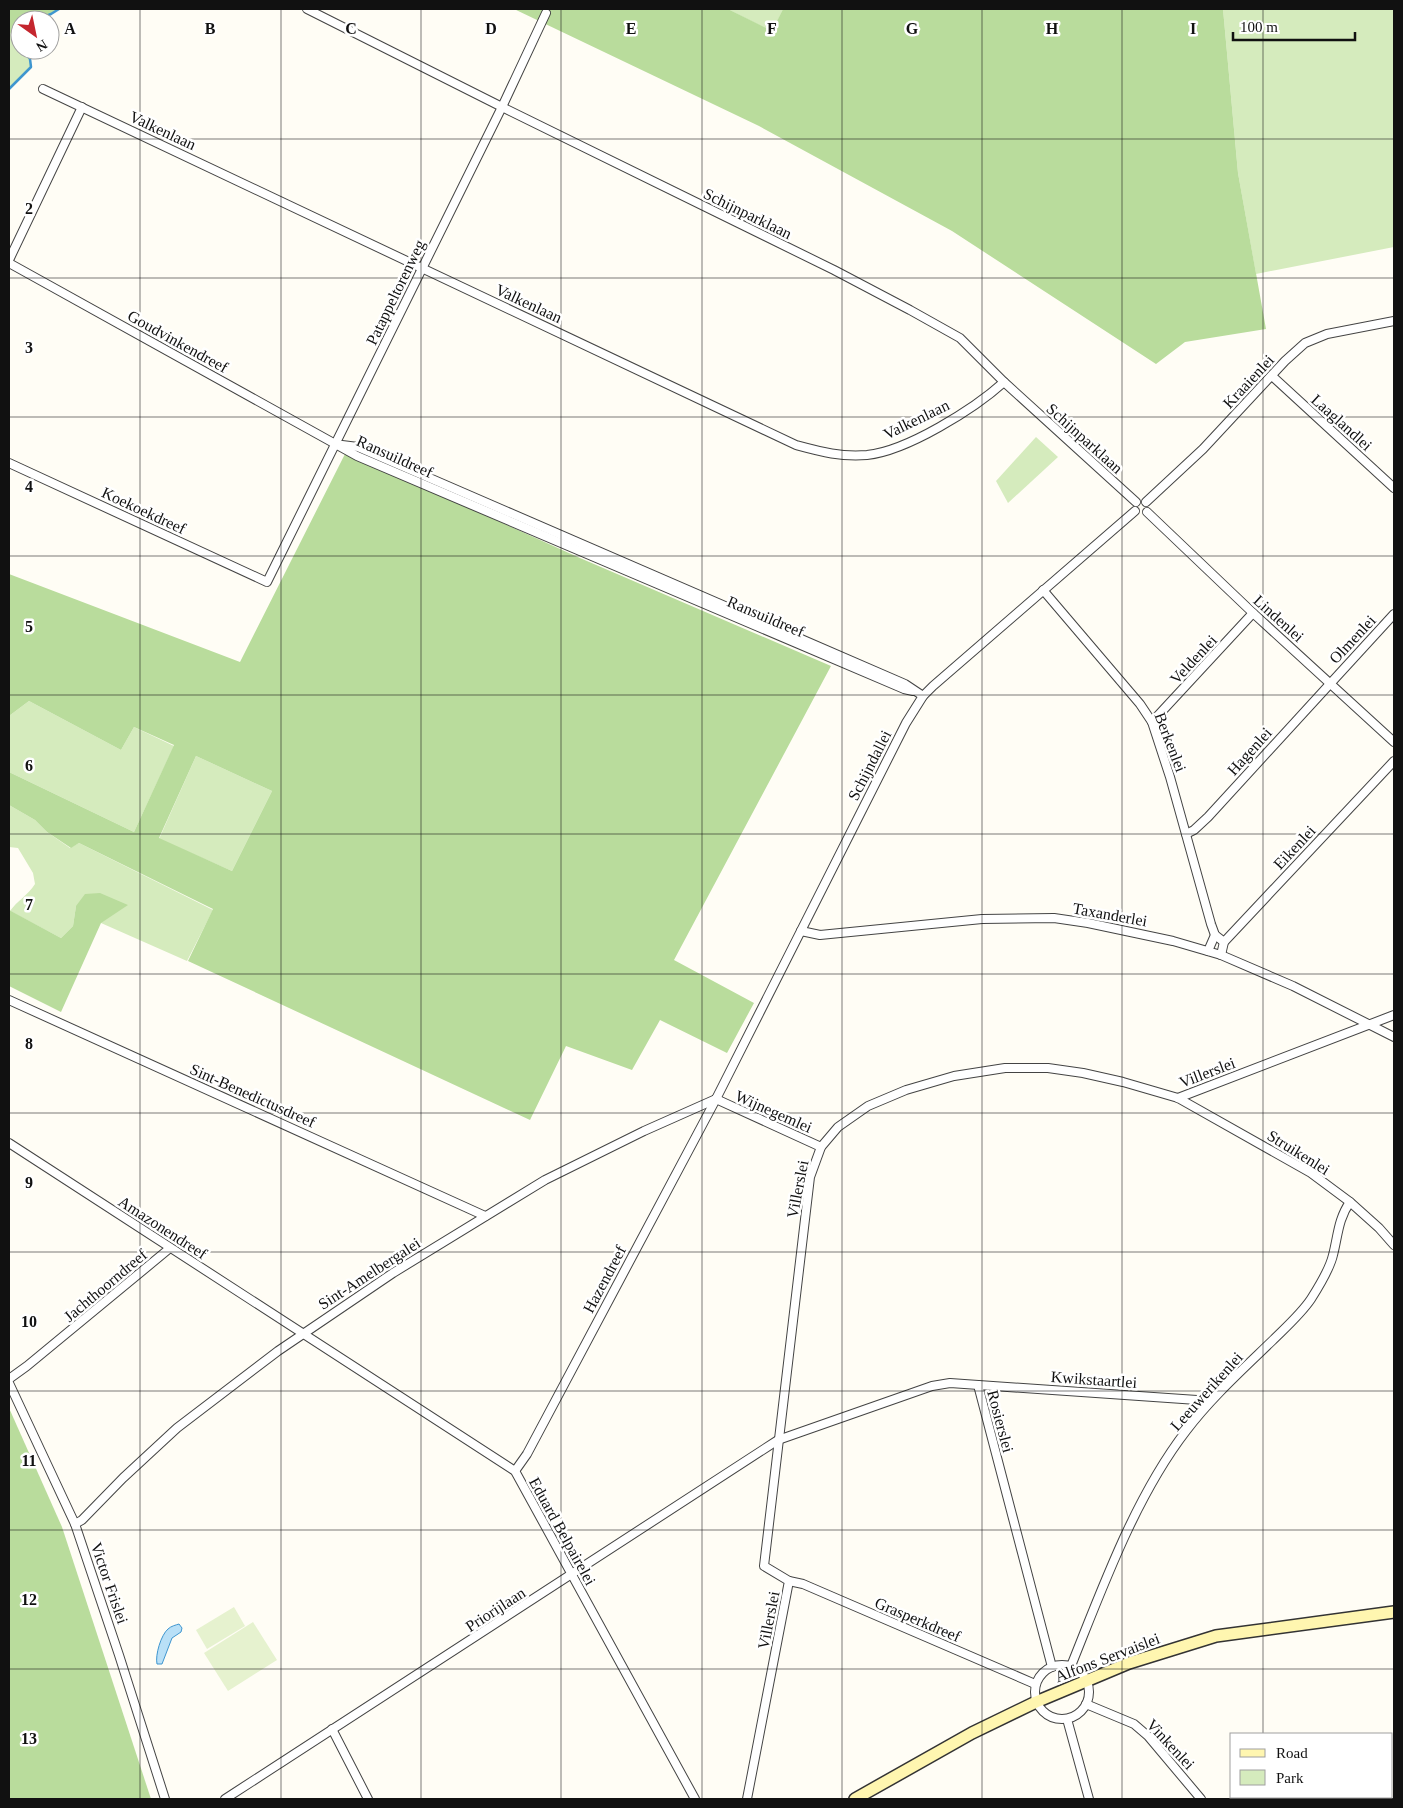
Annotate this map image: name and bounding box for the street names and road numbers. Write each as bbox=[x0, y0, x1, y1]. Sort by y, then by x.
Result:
street label: Valkenlaan bbox=[127, 108, 199, 153]
street label: Schijnparklaan bbox=[700, 185, 795, 243]
street label: Patappeltorenweg bbox=[363, 237, 429, 348]
street label: Valkenlaan bbox=[493, 281, 565, 326]
street label: Goudvinkendreef bbox=[125, 307, 231, 376]
street label: Kraaienlei bbox=[1219, 351, 1278, 412]
street label: Laaglandlei bbox=[1307, 391, 1376, 455]
street label: Valkenlaan bbox=[881, 396, 952, 443]
street label: Schijnparklaan bbox=[1043, 400, 1126, 478]
street label: Ransuildreef bbox=[354, 432, 436, 481]
street label: Koekoekdreef bbox=[99, 484, 189, 538]
street label: Lindenlei bbox=[1250, 592, 1308, 646]
street label: Ransuildreef bbox=[725, 593, 807, 641]
street label: Olmenlei bbox=[1326, 611, 1379, 667]
street label: Veldenlei bbox=[1167, 631, 1221, 687]
street label: Berkenlei bbox=[1151, 710, 1190, 775]
street label: Hagenlei bbox=[1224, 724, 1276, 779]
street label: Schijndallei bbox=[845, 727, 896, 804]
street label: Eikenlei bbox=[1270, 822, 1319, 873]
street label: Taxanderlei bbox=[1071, 900, 1149, 929]
street label: Villerslei bbox=[1177, 1054, 1238, 1091]
street label: Sint-Benedictusdreef bbox=[188, 1060, 319, 1131]
street label: Wijnegemlei bbox=[732, 1087, 815, 1137]
street label: Struikenlei bbox=[1264, 1127, 1333, 1179]
street label: Villerslei bbox=[784, 1158, 812, 1219]
street label: Amazonendreef bbox=[115, 1192, 211, 1263]
street label: Sint-Amelbergalei bbox=[315, 1234, 424, 1313]
street label: Hazendreef bbox=[580, 1242, 630, 1316]
street label: Jachthoorndreef bbox=[60, 1245, 151, 1325]
street label: Leeuwerikenlei bbox=[1167, 1348, 1246, 1434]
street label: Kwikstaartlei bbox=[1050, 1368, 1138, 1391]
street label: Rosierslei bbox=[984, 1388, 1017, 1455]
street label: Eduard Belpairelei bbox=[525, 1474, 599, 1589]
street label: Victor Frislei bbox=[88, 1540, 132, 1627]
street label: Priorijlaan bbox=[462, 1584, 529, 1636]
street label: Villerslei bbox=[755, 1589, 783, 1650]
street label: Grasperkdreef bbox=[872, 1594, 964, 1646]
street label: Alfons Servaislei bbox=[1052, 1630, 1162, 1685]
street label: Vinkenlei bbox=[1143, 1716, 1198, 1773]

